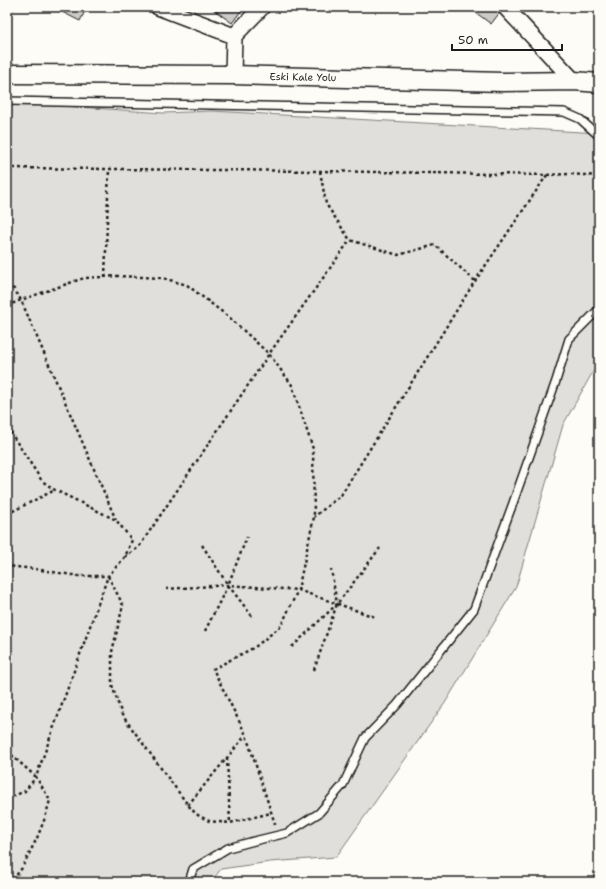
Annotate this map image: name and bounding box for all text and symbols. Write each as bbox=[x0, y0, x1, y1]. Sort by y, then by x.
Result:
scale bar bbox=[452, 26, 562, 52]
text: 50 m bbox=[458, 32, 488, 48]
street label: Eski Kale Yolu bbox=[270, 70, 337, 84]

